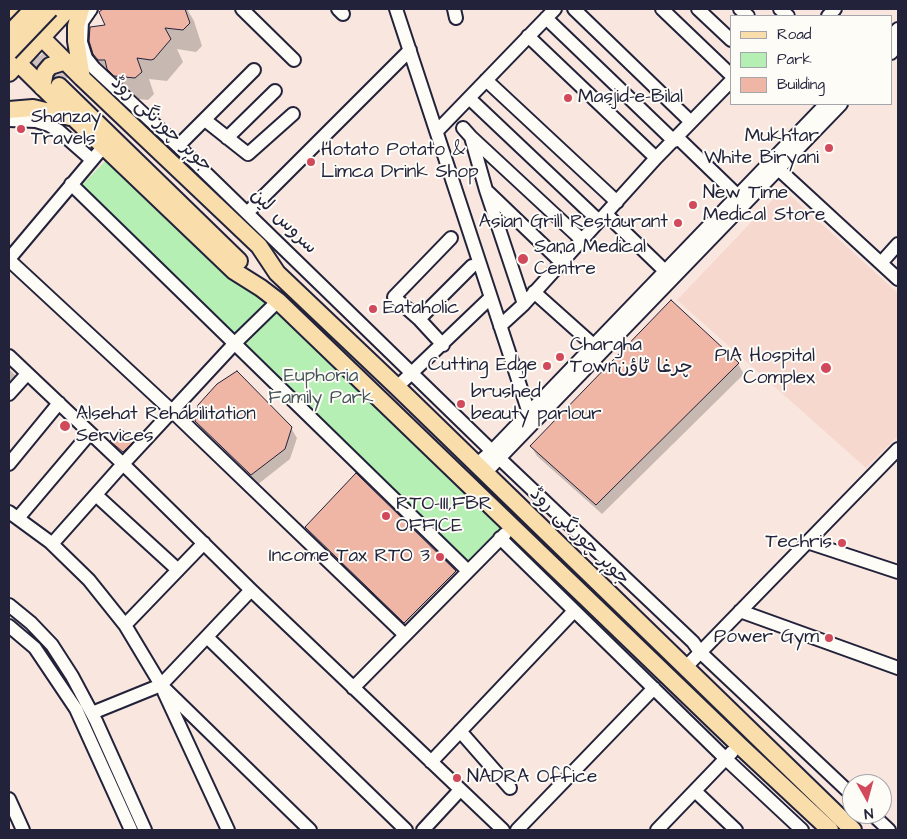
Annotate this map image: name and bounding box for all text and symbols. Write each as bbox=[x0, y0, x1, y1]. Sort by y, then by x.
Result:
legend bbox=[730, 15, 892, 105]
text: Road bbox=[777, 24, 811, 45]
text: Park bbox=[777, 49, 812, 70]
street label: جوہر چورنگی روڈ bbox=[105, 72, 217, 178]
text: Building bbox=[777, 74, 825, 95]
place label: Masjid-e-Bilal bbox=[578, 87, 683, 109]
marker: Masjid-e-Bilal bbox=[562, 92, 574, 104]
place label: Shanzay Travels bbox=[31, 107, 101, 151]
marker: Shanzay Travels bbox=[15, 123, 27, 135]
place label: Mukhtar White Biryani bbox=[704, 126, 819, 170]
place label: Hotato Potato & Limca Drink Shop bbox=[321, 140, 478, 184]
marker: Mukhtar White Biryani bbox=[823, 142, 835, 154]
marker: Hotato Potato & Limca Drink Shop bbox=[305, 156, 317, 168]
place label: New Time Medical Store bbox=[703, 183, 825, 227]
street label: سروس لین bbox=[245, 185, 321, 259]
marker: New Time Medical Store bbox=[687, 199, 699, 211]
place label: Asian Grill Restaurant bbox=[479, 212, 668, 234]
marker: Asian Grill Restaurant bbox=[672, 217, 684, 229]
place label: Sana Medical Centre bbox=[534, 237, 646, 281]
marker: Sana Medical Centre bbox=[516, 252, 530, 266]
place label: Eataholic bbox=[383, 298, 459, 320]
marker: Eataholic bbox=[367, 303, 379, 315]
place label: Chargha Townچرغا ٹاؤن bbox=[570, 335, 693, 379]
place label: PIA Hospital Complex bbox=[715, 346, 815, 390]
marker: Chargha Townچرغا ٹاؤن bbox=[554, 351, 566, 363]
place label: Cutting Edge bbox=[428, 355, 537, 377]
marker: Cutting Edge bbox=[541, 360, 553, 372]
marker: PIA Hospital Complex bbox=[819, 361, 833, 375]
park label: Euphoria Family Park bbox=[268, 366, 374, 410]
place label: brushed beauty parlour bbox=[471, 382, 602, 426]
marker: brushed beauty parlour bbox=[455, 398, 467, 410]
place label: Alsehat Rehabilitation Services bbox=[76, 404, 256, 448]
marker: Alsehat Rehabilitation Services bbox=[58, 419, 72, 433]
street label: جوہر چورنگی روڈ bbox=[524, 483, 634, 591]
place label: RTO-III,FBR OFFICE bbox=[396, 494, 492, 538]
marker: RTO-III,FBR OFFICE bbox=[380, 510, 392, 522]
place label: Techris bbox=[766, 532, 832, 554]
marker: Techris bbox=[836, 537, 848, 549]
place label: Income Tax RTO 3 bbox=[269, 546, 430, 568]
marker: Income Tax RTO 3 bbox=[434, 551, 446, 563]
place label: Power Gym bbox=[714, 627, 819, 649]
marker: Power Gym bbox=[823, 632, 835, 644]
place label: NADRA Office bbox=[467, 767, 597, 789]
marker: NADRA Office bbox=[451, 772, 463, 784]
north arrow bbox=[842, 774, 892, 824]
text: N bbox=[863, 802, 874, 823]

